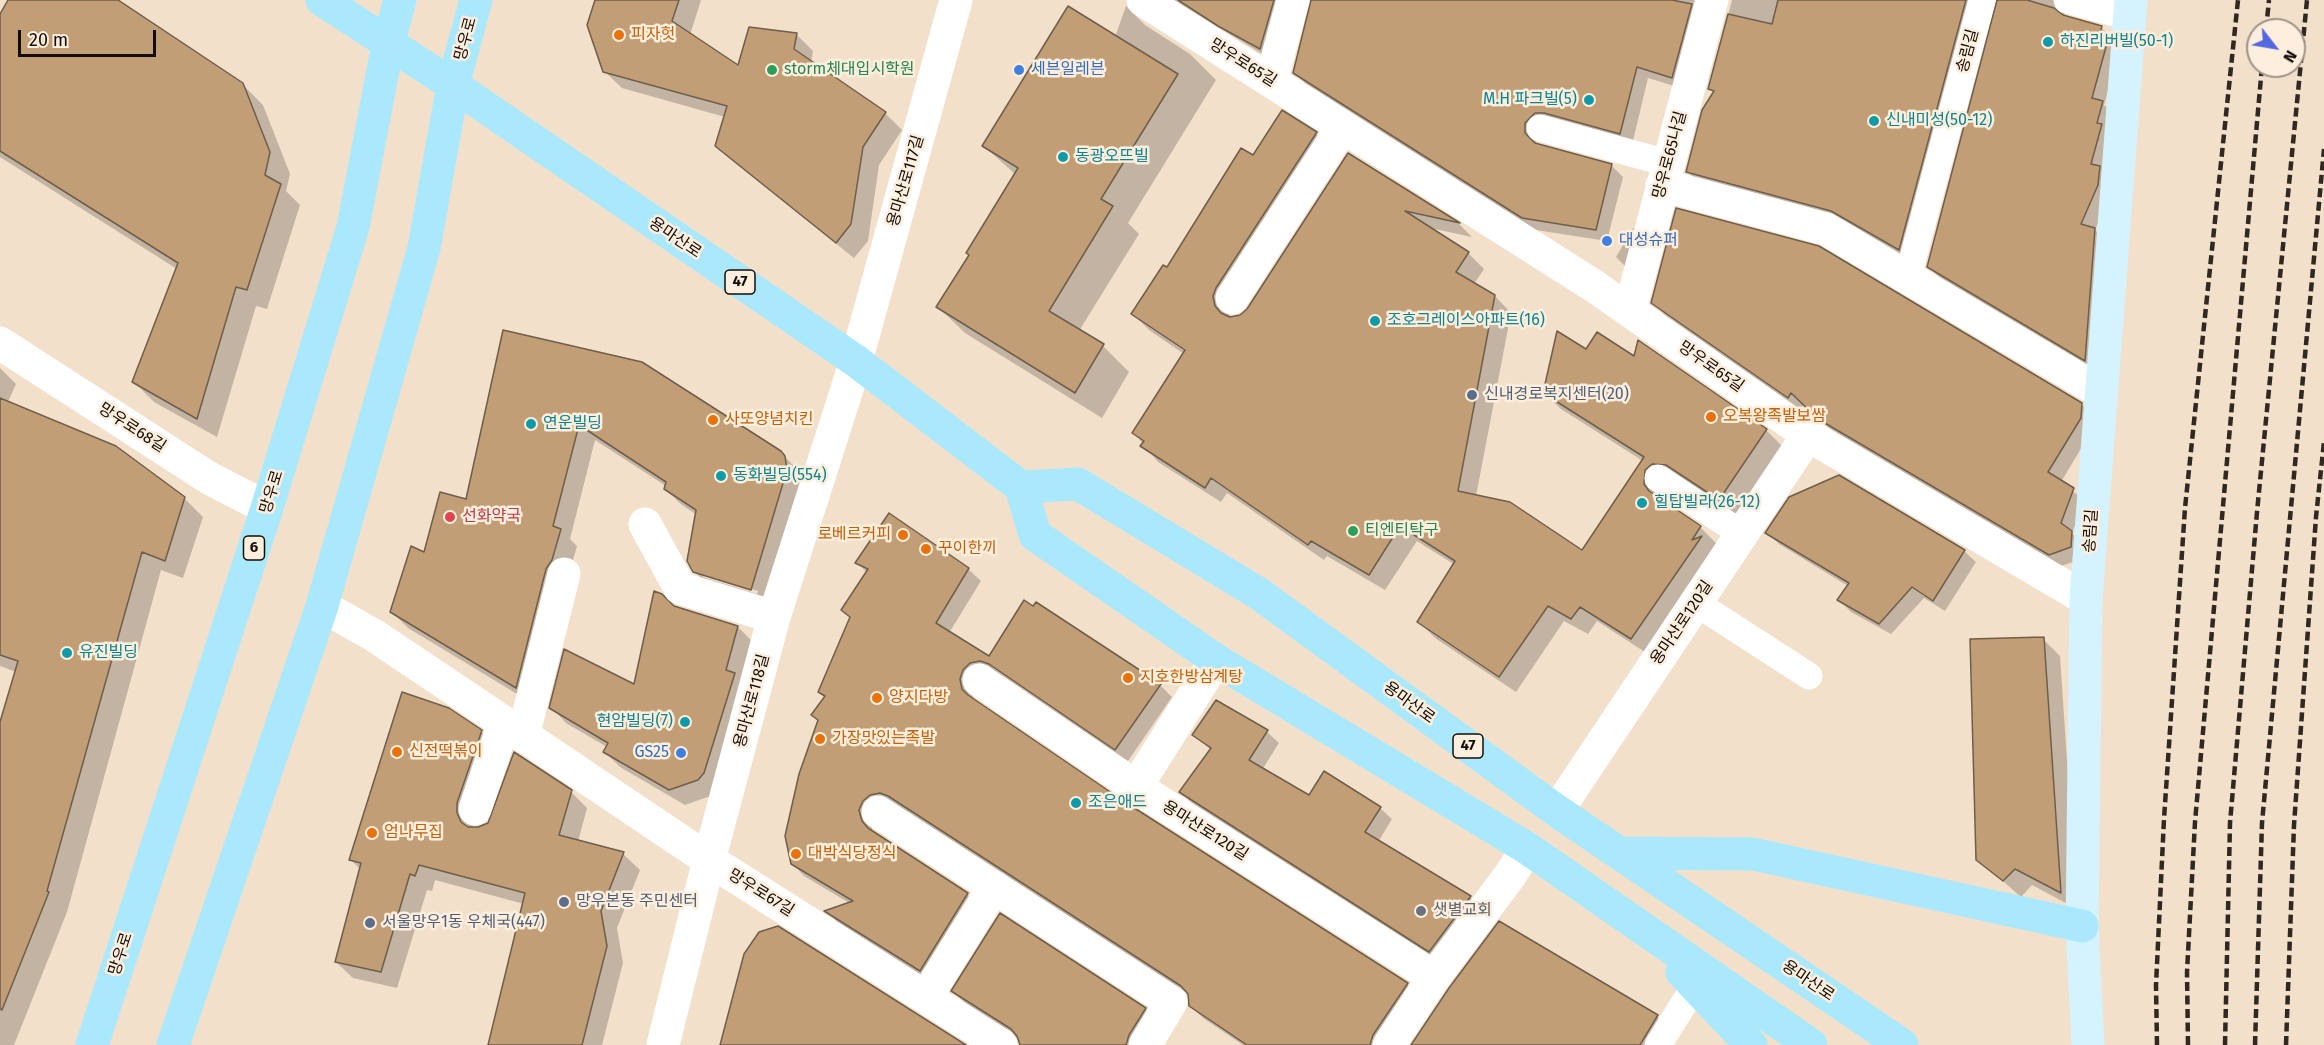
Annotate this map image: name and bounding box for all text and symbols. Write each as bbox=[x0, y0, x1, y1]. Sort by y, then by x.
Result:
street label: 망우로 bbox=[451, 15, 481, 63]
scale bar bbox=[21, 18, 159, 56]
north arrow bbox=[2246, 18, 2306, 78]
place label: 피자헛 bbox=[631, 25, 675, 45]
street label: 송림길 bbox=[1953, 27, 1983, 75]
marker: 피자헛 bbox=[612, 28, 626, 42]
text: 20 m bbox=[29, 29, 68, 51]
place label: 하진리버빌(50-1) bbox=[2060, 32, 2173, 52]
street label: 망우로65길 bbox=[1206, 35, 1280, 91]
marker: 하진리버빌(50-1) bbox=[2041, 35, 2055, 49]
text: N bbox=[2279, 47, 2301, 66]
place label: storm체대입시학원 bbox=[784, 60, 915, 80]
place label: 세븐일레븐 bbox=[1031, 60, 1105, 80]
marker: storm체대입시학원 bbox=[765, 63, 779, 77]
marker: 세븐일레븐 bbox=[1012, 63, 1026, 77]
place label: M.H 파크빌(5) bbox=[1483, 90, 1577, 110]
marker: M.H 파크빌(5) bbox=[1582, 93, 1596, 107]
street label: 망우로65나길 bbox=[1649, 109, 1691, 201]
place label: 신내미성(50-12) bbox=[1886, 111, 1992, 131]
marker: 신내미성(50-12) bbox=[1867, 114, 1881, 128]
street label: 용마산로117길 bbox=[884, 133, 928, 229]
place label: 동광오뜨빌 bbox=[1075, 147, 1149, 167]
marker: 동광오뜨빌 bbox=[1056, 150, 1070, 164]
street label: 용마산로 bbox=[645, 214, 705, 262]
place label: 대성슈퍼 bbox=[1619, 231, 1678, 251]
marker: 대성슈퍼 bbox=[1600, 234, 1614, 248]
road number: 47 bbox=[725, 270, 755, 294]
place label: 조호그레이스아파트(16) bbox=[1387, 311, 1545, 331]
marker: 조호그레이스아파트(16) bbox=[1368, 314, 1382, 328]
street label: 망우로65길 bbox=[1675, 338, 1747, 396]
place label: 신내경로복지센터(20) bbox=[1484, 385, 1629, 405]
marker: 신내경로복지센터(20) bbox=[1465, 388, 1479, 402]
street label: 망우로68길 bbox=[95, 399, 169, 457]
place label: 오복왕족발보쌈 bbox=[1723, 407, 1826, 427]
place label: 사또양념치킨 bbox=[725, 410, 813, 430]
marker: 오복왕족발보쌈 bbox=[1704, 410, 1718, 424]
marker: 사또양념치킨 bbox=[706, 413, 720, 427]
place label: 연운빌딩 bbox=[543, 414, 602, 434]
marker: 연운빌딩 bbox=[524, 417, 538, 431]
place label: 동화빌딩(554) bbox=[733, 466, 827, 486]
street label: 망우로 bbox=[256, 468, 288, 516]
marker: 동화빌딩(554) bbox=[714, 469, 728, 483]
place label: 힐탑빌라(26-12) bbox=[1654, 493, 1760, 513]
marker: 힐탑빌라(26-12) bbox=[1635, 496, 1649, 510]
place label: 선화약국 bbox=[462, 507, 521, 527]
street label: 송림길 bbox=[2080, 508, 2102, 554]
marker: 선화약국 bbox=[443, 510, 457, 524]
place label: 티엔티탁구 bbox=[1365, 521, 1439, 541]
marker: 티엔티탁구 bbox=[1346, 524, 1360, 538]
place label: 로베르커피 bbox=[817, 525, 891, 545]
marker: 로베르커피 bbox=[896, 528, 910, 542]
road number: 6 bbox=[244, 536, 264, 560]
place label: 꾸이한끼 bbox=[938, 539, 997, 559]
marker: 꾸이한끼 bbox=[919, 542, 933, 556]
street label: 용마산로120길 bbox=[1647, 577, 1717, 669]
place label: 유진빌딩 bbox=[79, 643, 138, 663]
marker: 유진빌딩 bbox=[60, 646, 74, 660]
street label: 용마산로118길 bbox=[730, 652, 774, 750]
place label: 지호한방삼계탕 bbox=[1140, 668, 1243, 688]
marker: 지호한방삼계탕 bbox=[1121, 671, 1135, 685]
street label: 용마산로 bbox=[1380, 678, 1438, 728]
place label: 양지다방 bbox=[889, 688, 948, 708]
marker: 양지다방 bbox=[870, 691, 884, 705]
place label: 현암빌딩(7) bbox=[597, 712, 673, 732]
marker: 현암빌딩(7) bbox=[678, 715, 692, 729]
place label: 가장맛있는족발 bbox=[832, 729, 935, 749]
marker: 가장맛있는족발 bbox=[813, 732, 827, 746]
road number: 47 bbox=[1453, 734, 1483, 758]
place label: 신전떡볶이 bbox=[409, 742, 483, 762]
place label: GS25 bbox=[634, 743, 669, 763]
marker: 신전떡볶이 bbox=[390, 745, 404, 759]
marker: GS25 bbox=[674, 746, 688, 760]
place label: 조은애드 bbox=[1088, 793, 1147, 813]
marker: 조은애드 bbox=[1069, 796, 1083, 810]
street label: 용마산로120길 bbox=[1159, 797, 1251, 865]
place label: 엄나무집 bbox=[384, 823, 443, 843]
marker: 엄나무집 bbox=[365, 826, 379, 840]
place label: 대박식당정식 bbox=[808, 844, 896, 864]
marker: 대박식당정식 bbox=[789, 847, 803, 861]
street label: 망우로67길 bbox=[724, 865, 798, 921]
place label: 망우본동 주민센터 bbox=[576, 892, 698, 912]
marker: 망우본동 주민센터 bbox=[557, 895, 571, 909]
place label: 샛별교회 bbox=[1433, 901, 1492, 921]
marker: 샛별교회 bbox=[1414, 904, 1428, 918]
place label: 서울망우1동 우체국(447) bbox=[382, 913, 545, 933]
marker: 서울망우1동 우체국(447) bbox=[363, 916, 377, 930]
street label: 망우로 bbox=[105, 930, 137, 978]
street label: 용마산로 bbox=[1778, 957, 1838, 1005]

